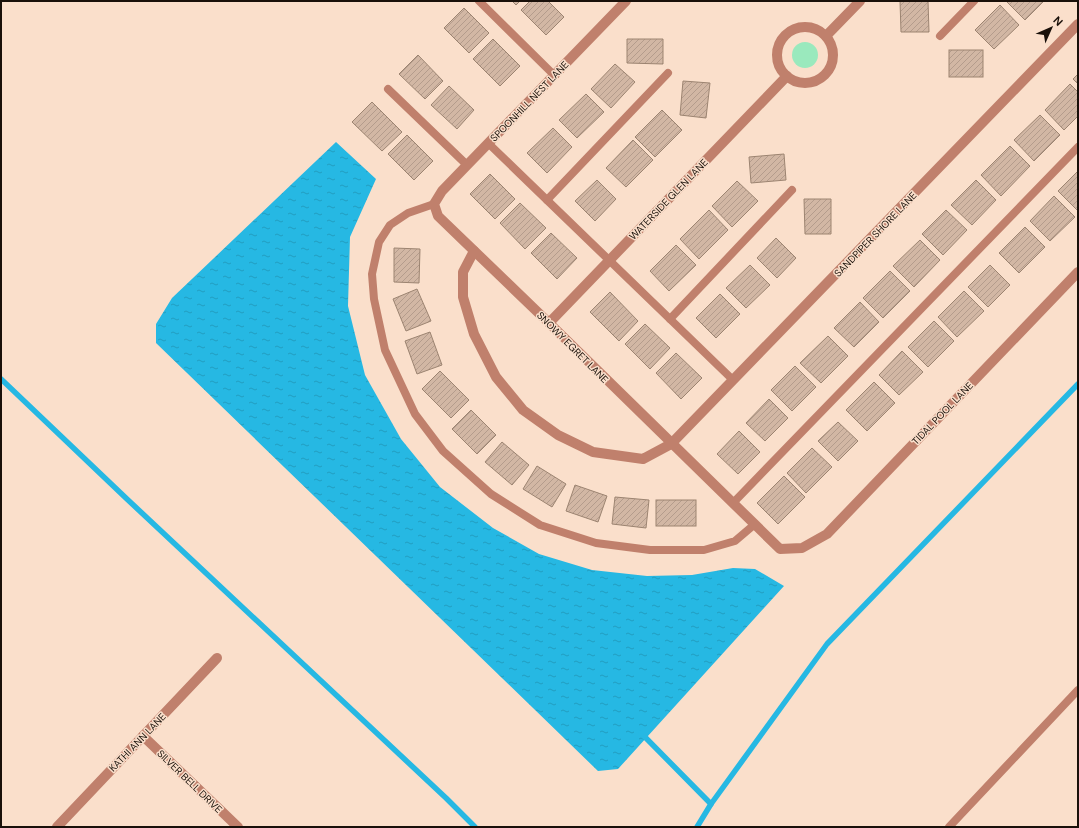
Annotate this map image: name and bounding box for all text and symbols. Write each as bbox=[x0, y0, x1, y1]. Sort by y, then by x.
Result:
north arrow bbox=[1031, 8, 1071, 48]
text: N bbox=[1050, 13, 1066, 29]
street label: SPOONHILL NEST LANE bbox=[487, 58, 572, 144]
street label: WATERSIDE GLEN LANE bbox=[626, 156, 711, 243]
street label: SANDPIPER SHORE LANE bbox=[831, 189, 920, 280]
street label: SNOWY EGRET LANE bbox=[534, 309, 611, 386]
street label: TIDAL POOL LANE bbox=[909, 379, 976, 448]
street label: KATHI ANN LANE bbox=[106, 710, 169, 774]
street label: SILVER BELL DRIVE bbox=[154, 747, 225, 816]

